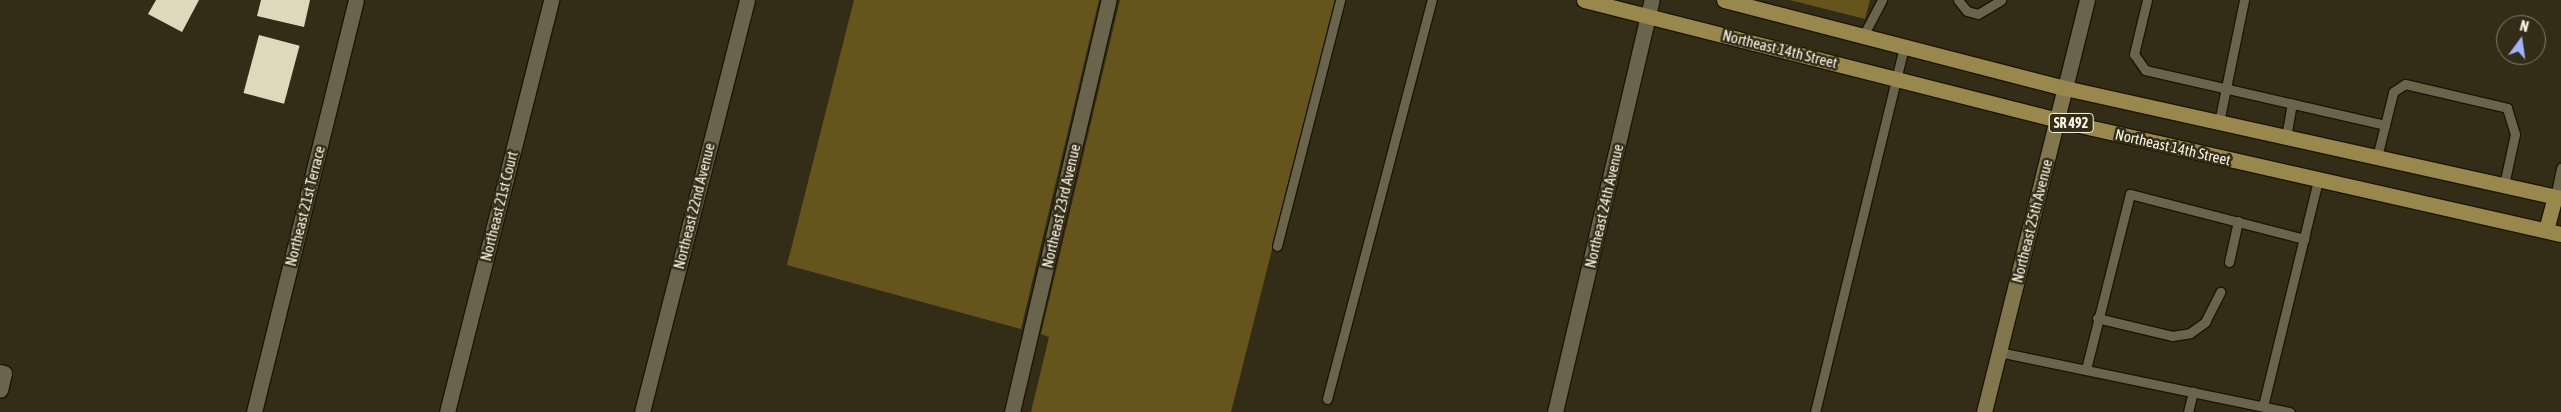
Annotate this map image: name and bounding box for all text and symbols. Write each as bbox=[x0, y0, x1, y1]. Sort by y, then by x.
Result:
north arrow bbox=[2496, 15, 2546, 65]
text: N bbox=[2518, 18, 2530, 35]
street label: Northeast 14th Street bbox=[1721, 26, 1839, 72]
road number: SR 492 bbox=[2048, 112, 2094, 134]
street label: Northeast 14th Street bbox=[2114, 125, 2232, 169]
street label: Northeast 22nd Avenue bbox=[670, 141, 718, 271]
street label: Northeast 23rd Avenue bbox=[1038, 142, 1084, 270]
street label: Northeast 24th Avenue bbox=[1581, 142, 1627, 270]
street label: Northeast 21st Terrace bbox=[281, 144, 329, 268]
street label: Northeast 21st Court bbox=[477, 149, 521, 263]
street label: Northeast 25th Avenue bbox=[2008, 157, 2056, 285]

